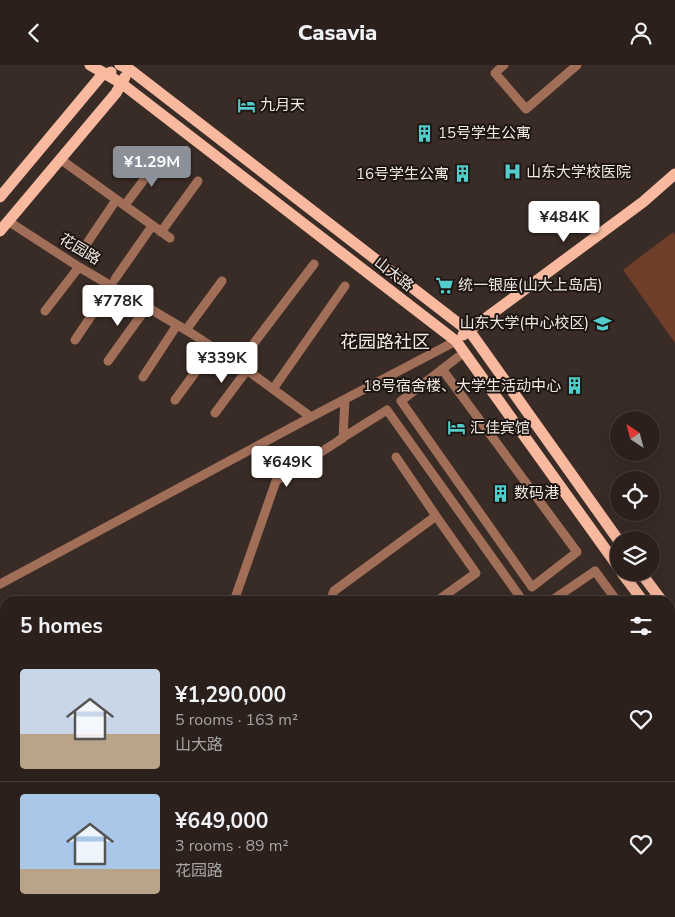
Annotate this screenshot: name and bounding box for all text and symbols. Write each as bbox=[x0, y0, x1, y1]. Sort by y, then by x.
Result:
text: Casavia bbox=[298, 18, 377, 48]
icon: back bbox=[20, 19, 48, 47]
icon: person bbox=[627, 19, 655, 47]
hotel icon: 九月天 bbox=[236, 95, 256, 115]
place label: 九月天 bbox=[260, 95, 305, 115]
building icon: 15号学生公寓 bbox=[414, 123, 434, 143]
place label: 15号学生公寓 bbox=[438, 123, 531, 143]
pin: ¥1.29M bbox=[111, 145, 193, 188]
text: ¥1.29M bbox=[124, 151, 180, 173]
hospital icon: 山东大学校医院 bbox=[502, 162, 522, 182]
place label: 山东大学校医院 bbox=[526, 162, 631, 182]
place label: 16号学生公寓 bbox=[356, 164, 449, 184]
building icon: 16号学生公寓 bbox=[453, 164, 473, 184]
pin: ¥484K bbox=[529, 201, 599, 243]
text: ¥484K bbox=[539, 206, 589, 228]
street label: 花园路 bbox=[56, 229, 104, 269]
street label: 山大路 bbox=[370, 252, 418, 296]
supermarket icon: 统一银座(山大上岛店) bbox=[434, 275, 454, 295]
place label: 统一银座(山大上岛店) bbox=[458, 275, 603, 295]
pin: ¥778K bbox=[83, 285, 153, 327]
text: ¥778K bbox=[93, 290, 143, 312]
place label: 山东大学(中心校区) bbox=[459, 313, 589, 333]
school or university icon: 山东大学(中心校区) bbox=[593, 313, 613, 333]
district label: 花园路社区 bbox=[340, 330, 430, 354]
pin: ¥339K bbox=[187, 341, 257, 384]
text: ¥339K bbox=[197, 347, 247, 369]
place label: 18号宿舍楼、大学生活动中心 bbox=[363, 376, 561, 396]
building icon: 18号宿舍楼、大学生活动中心 bbox=[565, 376, 585, 396]
north arrow bbox=[610, 411, 660, 461]
map controls bbox=[610, 411, 660, 581]
hotel icon: 汇佳宾馆 bbox=[446, 418, 466, 438]
place label: 汇佳宾馆 bbox=[470, 418, 530, 438]
pin: ¥649K bbox=[252, 445, 322, 488]
text: ¥649K bbox=[262, 451, 312, 473]
button: locate bbox=[610, 471, 660, 521]
building icon: 数码港 bbox=[490, 483, 510, 503]
place label: 数码港 bbox=[514, 483, 559, 503]
button: layers bbox=[610, 531, 660, 581]
text: 5 homes bbox=[20, 612, 103, 640]
icon: filters bbox=[627, 612, 655, 640]
text: ¥1,290,000 bbox=[175, 681, 286, 709]
icon: home bbox=[60, 689, 120, 749]
icon: heart bbox=[627, 705, 655, 733]
text: 5 rooms · 163 m² bbox=[175, 709, 298, 731]
text: 山大路 bbox=[175, 734, 223, 756]
text: ¥649,000 bbox=[175, 807, 268, 835]
icon: home bbox=[60, 814, 120, 874]
icon: heart bbox=[627, 830, 655, 858]
text: 3 rooms · 89 m² bbox=[175, 835, 288, 857]
text: 花园路 bbox=[175, 860, 223, 882]

